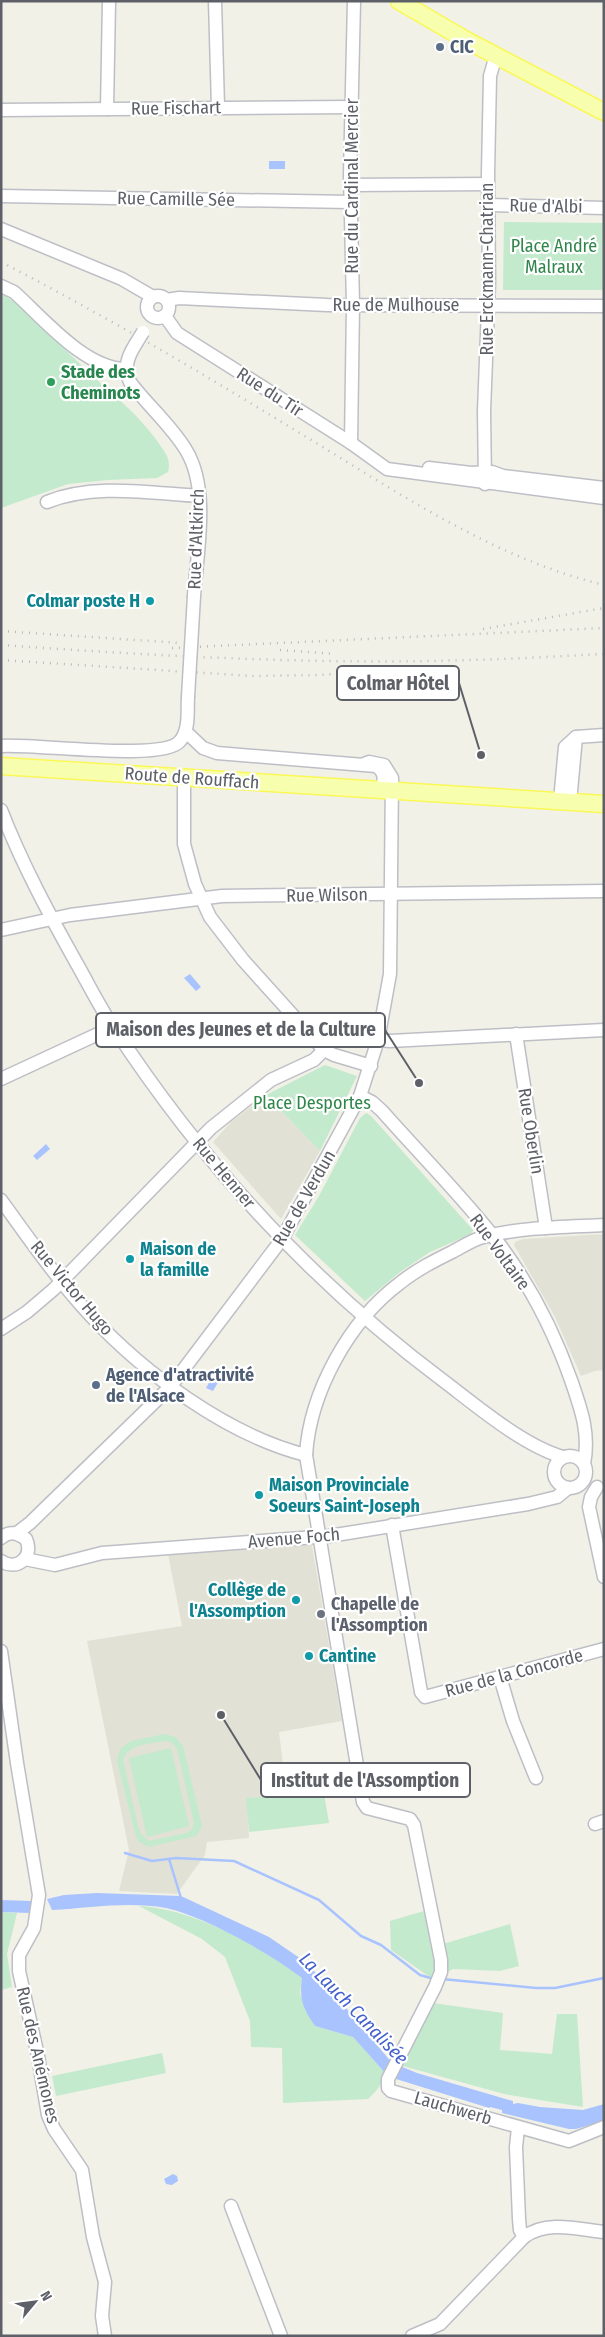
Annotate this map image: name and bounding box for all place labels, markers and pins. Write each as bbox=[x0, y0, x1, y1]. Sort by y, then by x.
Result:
place label: CIC bbox=[450, 36, 474, 58]
marker: CIC bbox=[434, 41, 446, 53]
place label: Stade des Cheminots bbox=[61, 361, 141, 404]
marker: Stade des Cheminots bbox=[45, 376, 57, 388]
place label: Colmar poste H bbox=[26, 590, 140, 612]
marker: Colmar poste H bbox=[144, 595, 156, 607]
callout: Colmar Hôtel bbox=[337, 666, 459, 700]
callout: Maison des Jeunes et de la Culture bbox=[96, 1013, 385, 1047]
place label: Maison de la famille bbox=[140, 1238, 216, 1281]
marker: Maison de la famille bbox=[124, 1253, 136, 1265]
place label: Agence d'atractivité de l'Alsace bbox=[105, 1364, 254, 1407]
marker: Agence d'atractivité de l'Alsace bbox=[90, 1379, 102, 1391]
place label: Maison Provinciale Soeurs Saint-Joseph bbox=[269, 1474, 420, 1517]
marker: Maison Provinciale Soeurs Saint-Joseph bbox=[253, 1489, 265, 1501]
place label: Collège de l'Assomption bbox=[189, 1579, 286, 1622]
place label: Chapelle de l'Assomption bbox=[331, 1593, 428, 1636]
marker: Collège de l'Assomption bbox=[290, 1594, 302, 1606]
marker: Chapelle de l'Assomption bbox=[315, 1608, 327, 1620]
place label: Cantine bbox=[319, 1645, 376, 1667]
marker: Cantine bbox=[303, 1650, 315, 1662]
callout: Institut de l'Assomption bbox=[261, 1763, 470, 1797]

